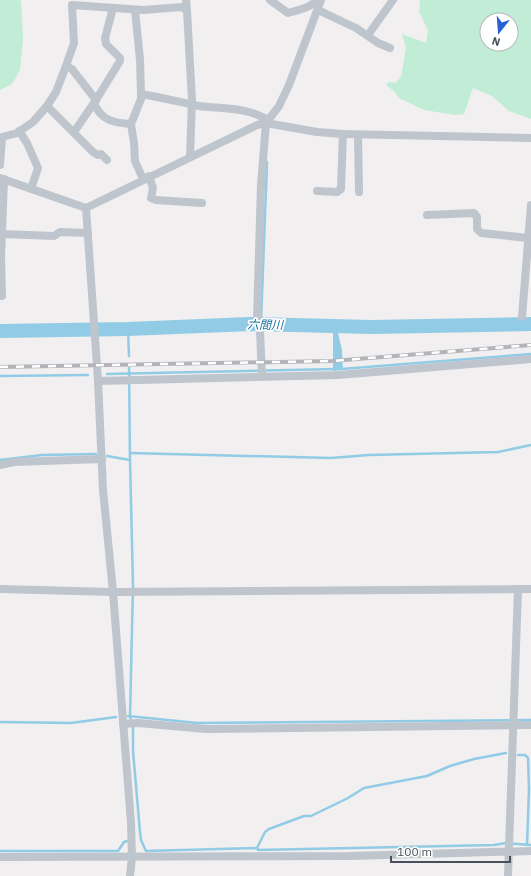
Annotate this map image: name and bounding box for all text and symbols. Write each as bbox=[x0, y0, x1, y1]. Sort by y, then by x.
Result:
north arrow bbox=[479, 12, 519, 52]
text: N bbox=[490, 34, 502, 49]
water label: 六間川 bbox=[247, 317, 285, 332]
scale bar bbox=[391, 838, 510, 864]
text: 100 m bbox=[397, 844, 432, 859]

